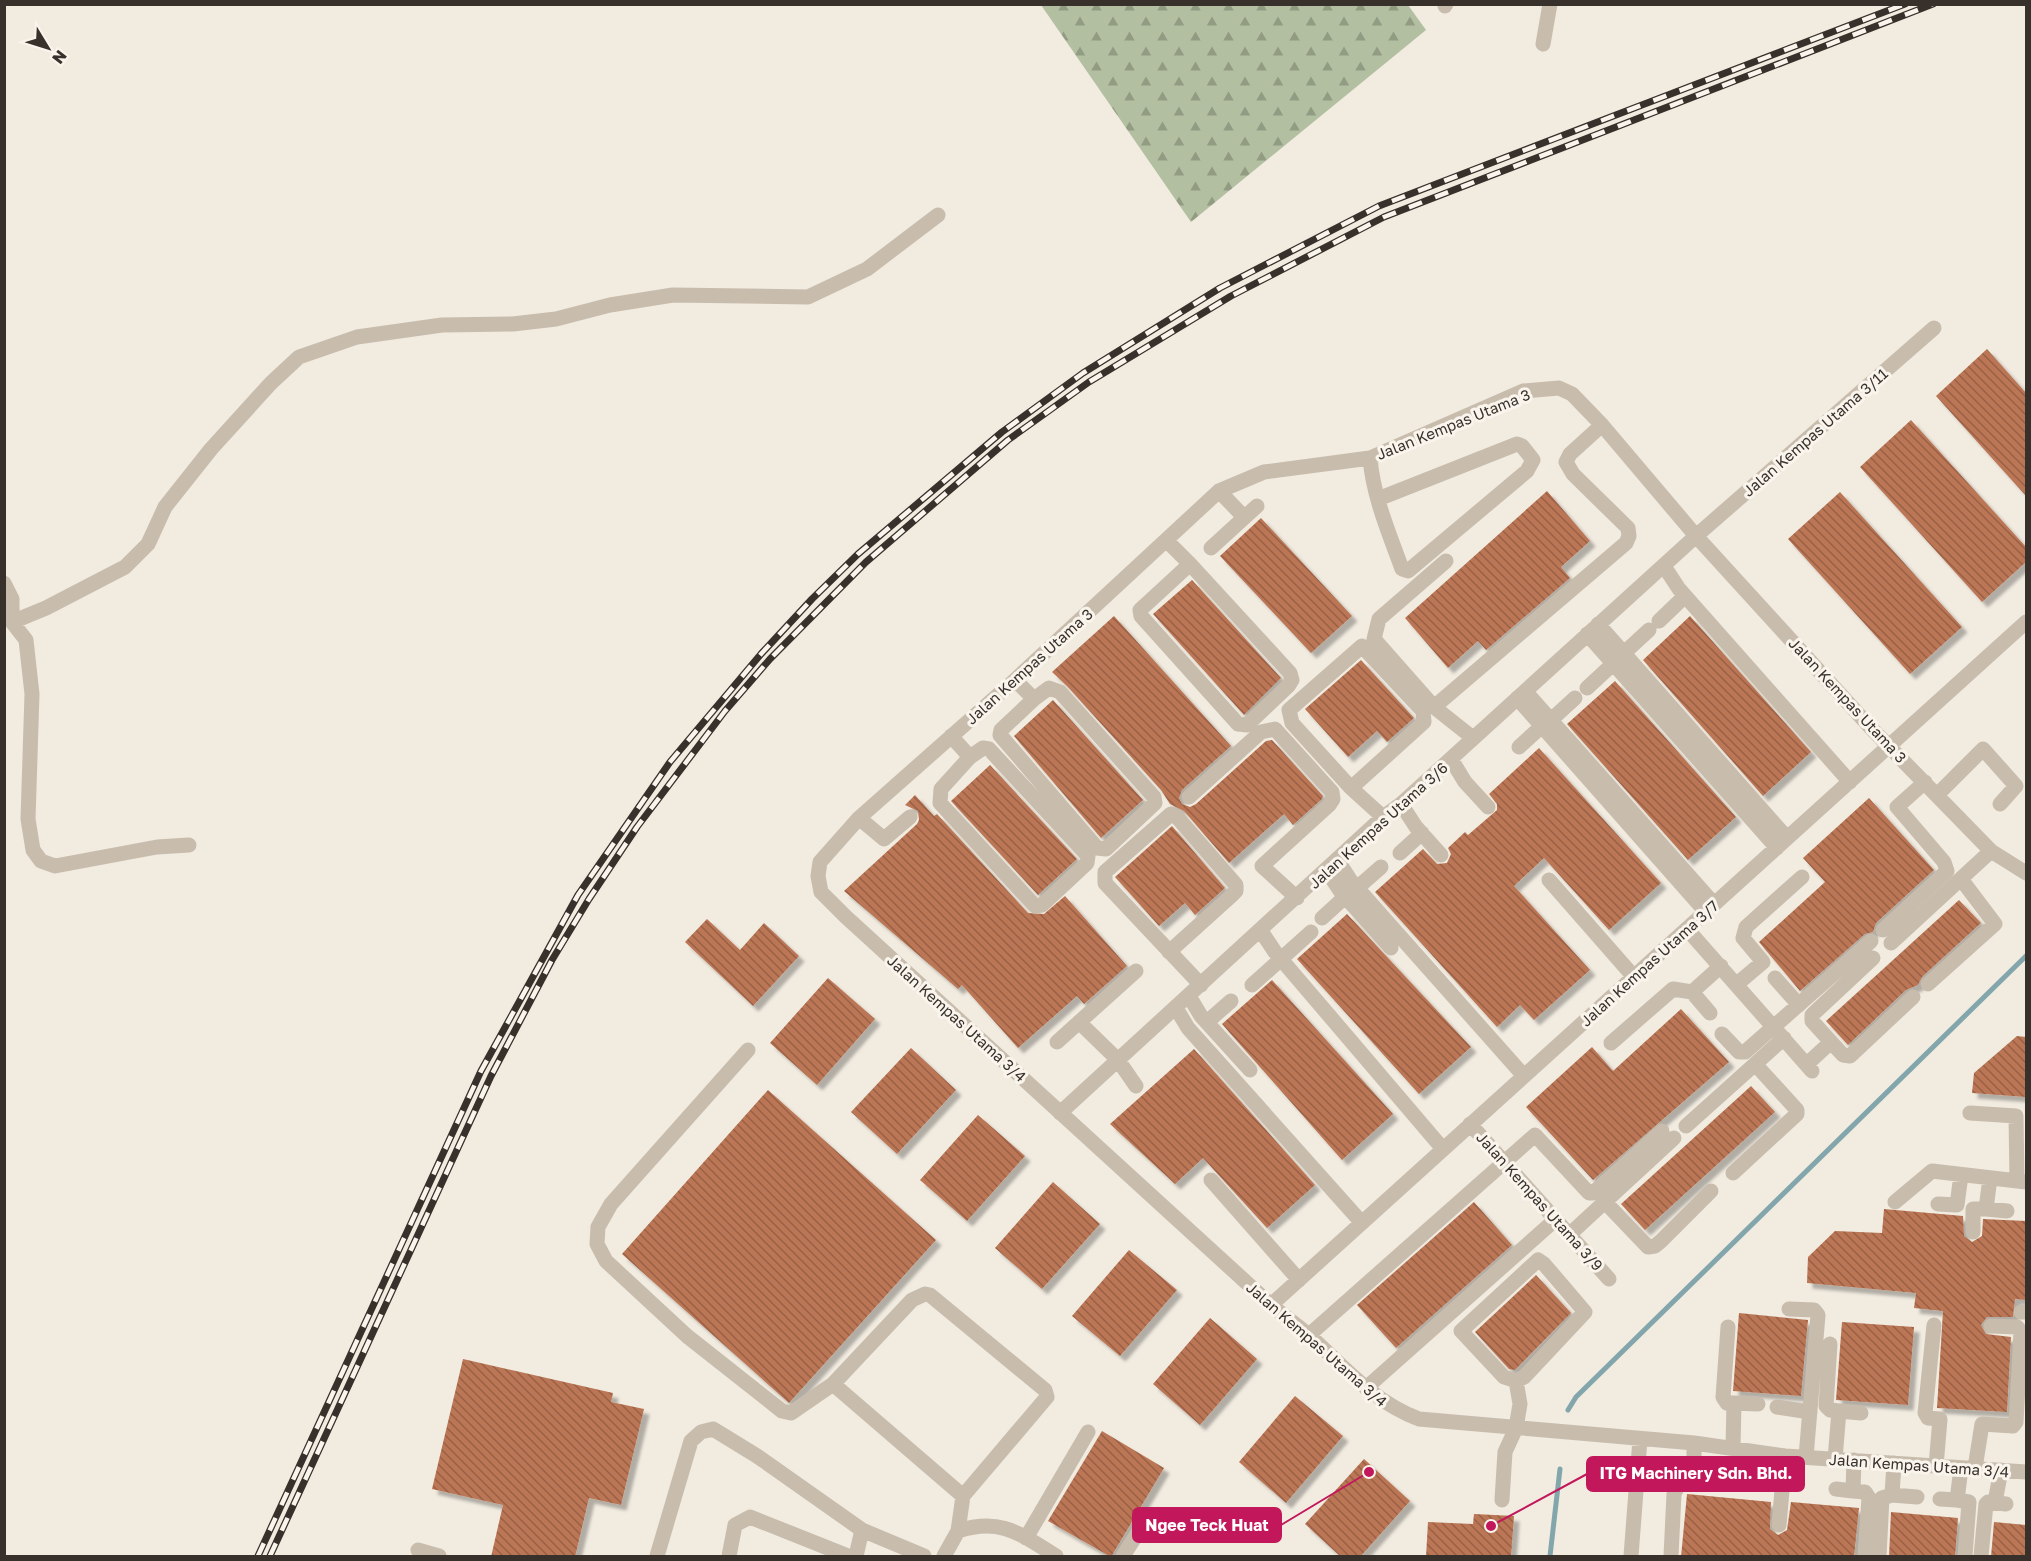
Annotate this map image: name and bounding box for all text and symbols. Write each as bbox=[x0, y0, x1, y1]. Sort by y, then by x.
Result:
north arrow bbox=[18, 18, 78, 78]
text: N bbox=[48, 46, 71, 68]
street label: Jalan Kempas Utama 3/11 bbox=[1739, 364, 1891, 500]
street label: Jalan Kempas Utama 3 bbox=[1374, 385, 1532, 463]
street label: Jalan Kempas Utama 3 bbox=[962, 604, 1096, 728]
street label: Jalan Kempas Utama 3 bbox=[1785, 634, 1911, 766]
street label: Jalan Kempas Utama 3/6 bbox=[1305, 758, 1451, 892]
street label: Jalan Kempas Utama 3/7 bbox=[1576, 896, 1722, 1030]
street label: Jalan Kempas Utama 3/4 bbox=[884, 951, 1030, 1085]
street label: Jalan Kempas Utama 3/9 bbox=[1473, 1128, 1607, 1274]
street label: Jalan Kempas Utama 3/4 bbox=[1243, 1278, 1391, 1410]
street label: Jalan Kempas Utama 3/4 bbox=[1828, 1450, 2010, 1480]
callout: ITG Machinery Sdn. Bhd. bbox=[1587, 1457, 1804, 1491]
text: ITG Machinery Sdn. Bhd. bbox=[1600, 1463, 1792, 1483]
callout: Ngee Teck Huat bbox=[1133, 1508, 1281, 1542]
text: Ngee Teck Huat bbox=[1145, 1515, 1269, 1535]

